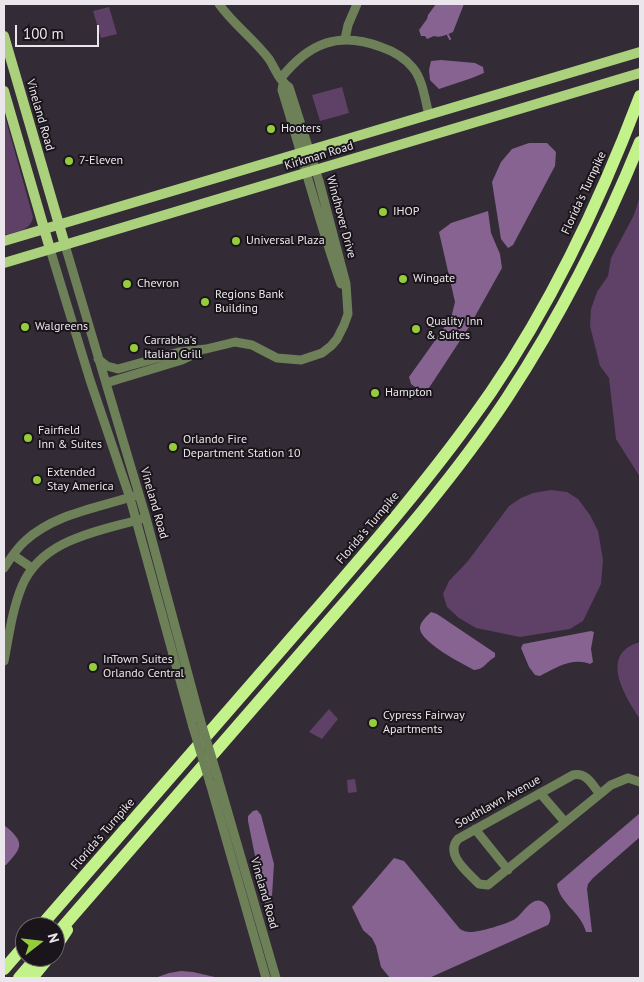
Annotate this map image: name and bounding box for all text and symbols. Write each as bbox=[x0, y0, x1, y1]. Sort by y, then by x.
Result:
scale bar bbox=[18, 15, 101, 47]
text: 100 m bbox=[23, 24, 64, 43]
street label: Vineland Road bbox=[23, 78, 57, 152]
place label: Hooters bbox=[281, 122, 321, 136]
marker: Hooters bbox=[265, 123, 277, 135]
street label: Kirkman Road bbox=[283, 139, 355, 173]
street label: Florida's Turnpike bbox=[558, 149, 610, 237]
place label: 7-Eleven bbox=[79, 154, 123, 168]
marker: 7-Eleven bbox=[63, 155, 75, 167]
street label: Windhover Drive bbox=[323, 174, 359, 260]
place label: IHOP bbox=[393, 205, 419, 219]
marker: IHOP bbox=[377, 206, 389, 218]
place label: Universal Plaza bbox=[246, 234, 325, 248]
marker: Universal Plaza bbox=[230, 235, 242, 247]
place label: Wingate bbox=[413, 272, 455, 286]
marker: Wingate bbox=[397, 273, 409, 285]
place label: Chevron bbox=[137, 277, 179, 291]
marker: Chevron bbox=[121, 278, 133, 290]
place label: Regions Bank Building bbox=[215, 288, 284, 316]
marker: Regions Bank Building bbox=[199, 296, 211, 308]
place label: Quality Inn & Suites bbox=[426, 315, 483, 343]
place label: Walgreens bbox=[35, 320, 88, 334]
marker: Walgreens bbox=[19, 321, 31, 333]
marker: Quality Inn & Suites bbox=[410, 323, 422, 335]
place label: Carrabba's Italian Grill bbox=[144, 334, 202, 362]
marker: Carrabba's Italian Grill bbox=[128, 342, 140, 354]
place label: Hampton bbox=[385, 386, 432, 400]
marker: Hampton bbox=[369, 387, 381, 399]
place label: Fairfield Inn & Suites bbox=[38, 424, 102, 452]
marker: Fairfield Inn & Suites bbox=[22, 432, 34, 444]
place label: Orlando Fire Department Station 10 bbox=[183, 433, 301, 461]
marker: Orlando Fire Department Station 10 bbox=[167, 441, 179, 453]
place label: Extended Stay America bbox=[47, 466, 114, 494]
street label: Vineland Road bbox=[137, 466, 171, 540]
marker: Extended Stay America bbox=[31, 474, 43, 486]
street label: Florida's Turnpike bbox=[334, 489, 402, 567]
place label: InTown Suites Orlando Central bbox=[103, 653, 184, 681]
marker: InTown Suites Orlando Central bbox=[87, 661, 99, 673]
place label: Cypress Fairway Apartments bbox=[383, 709, 465, 737]
marker: Cypress Fairway Apartments bbox=[367, 717, 379, 729]
street label: Southlawn Avenue bbox=[453, 773, 543, 831]
street label: Florida's Turnpike bbox=[68, 795, 138, 873]
street label: Vineland Road bbox=[247, 856, 281, 930]
north arrow bbox=[15, 917, 65, 967]
text: N bbox=[44, 931, 63, 945]

